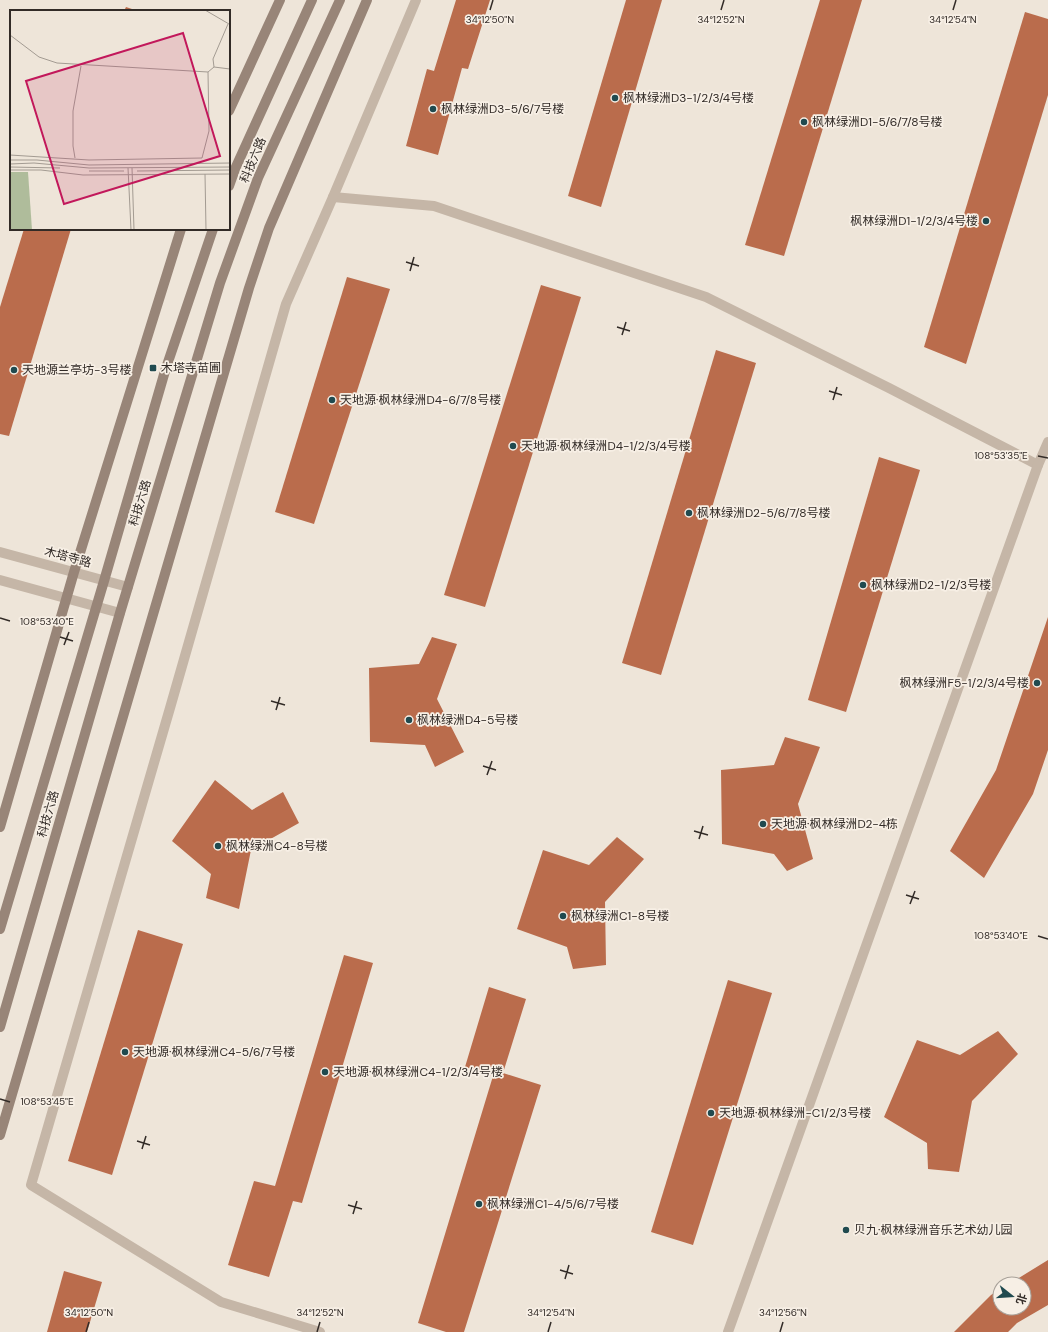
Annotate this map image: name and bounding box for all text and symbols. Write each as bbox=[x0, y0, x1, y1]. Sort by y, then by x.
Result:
inset map bbox=[10, 10, 230, 230]
text: 34°12'50"N bbox=[466, 13, 514, 26]
text: 34°12'52"N bbox=[697, 13, 745, 26]
text: 34°12'54"N bbox=[929, 13, 977, 26]
place label: 枫林绿洲D3-1/2/3/4号楼 bbox=[623, 90, 754, 106]
marker: 枫林绿洲D3-1/2/3/4号楼 bbox=[610, 93, 620, 103]
place label: 枫林绿洲D3-5/6/7号楼 bbox=[441, 101, 564, 117]
marker: 枫林绿洲D3-5/6/7号楼 bbox=[428, 104, 438, 114]
place label: 枫林绿洲D1-5/6/7/8号楼 bbox=[812, 114, 943, 130]
marker: 枫林绿洲D1-5/6/7/8号楼 bbox=[799, 117, 809, 127]
street label: 科技六路 bbox=[236, 135, 270, 185]
place label: 枫林绿洲D1-1/2/3/4号楼 bbox=[850, 213, 978, 229]
marker: 枫林绿洲D1-1/2/3/4号楼 bbox=[981, 216, 991, 226]
place label: 木塔寺苗圃 bbox=[161, 360, 221, 376]
place label: 天地源兰亭坊-3号楼 bbox=[22, 362, 132, 378]
marker: 木塔寺苗圃 bbox=[148, 363, 158, 373]
marker: 天地源兰亭坊-3号楼 bbox=[9, 365, 19, 375]
place label: 天地源·枫林绿洲D4-6/7/8号楼 bbox=[340, 392, 501, 408]
marker: 天地源·枫林绿洲D4-6/7/8号楼 bbox=[327, 395, 337, 405]
place label: 天地源·枫林绿洲D4-1/2/3/4号楼 bbox=[521, 438, 691, 454]
marker: 天地源·枫林绿洲D4-1/2/3/4号楼 bbox=[508, 441, 518, 451]
text: 108°53'35"E bbox=[974, 449, 1028, 462]
street label: 科技六路 bbox=[125, 478, 155, 528]
place label: 枫林绿洲D2-5/6/7/8号楼 bbox=[697, 505, 831, 521]
marker: 枫林绿洲D2-5/6/7/8号楼 bbox=[684, 508, 694, 518]
street label: 木塔寺路 bbox=[43, 543, 93, 571]
place label: 枫林绿洲D2-1/2/3号楼 bbox=[871, 577, 991, 593]
marker: 枫林绿洲D2-1/2/3号楼 bbox=[858, 580, 868, 590]
text: 108°53'40"E bbox=[20, 615, 74, 628]
place label: 枫林绿洲F5-1/2/3/4号楼 bbox=[899, 675, 1029, 691]
marker: 枫林绿洲F5-1/2/3/4号楼 bbox=[1032, 678, 1042, 688]
place label: 枫林绿洲D4-5号楼 bbox=[417, 712, 518, 728]
marker: 枫林绿洲D4-5号楼 bbox=[404, 715, 414, 725]
street label: 科技六路 bbox=[34, 789, 62, 839]
place label: 天地源·枫林绿洲D2-4栋 bbox=[771, 816, 898, 832]
marker: 天地源·枫林绿洲D2-4栋 bbox=[758, 819, 768, 829]
place label: 枫林绿洲C4-8号楼 bbox=[226, 838, 328, 854]
marker: 枫林绿洲C4-8号楼 bbox=[213, 841, 223, 851]
place label: 枫林绿洲C1-8号楼 bbox=[571, 908, 669, 924]
marker: 枫林绿洲C1-8号楼 bbox=[558, 911, 568, 921]
text: 108°53'40"E bbox=[974, 929, 1028, 942]
place label: 天地源·枫林绿洲C4-5/6/7号楼 bbox=[133, 1044, 295, 1060]
marker: 天地源·枫林绿洲C4-5/6/7号楼 bbox=[120, 1047, 130, 1057]
place label: 天地源·枫林绿洲C4-1/2/3/4号楼 bbox=[333, 1064, 503, 1080]
marker: 天地源·枫林绿洲C4-1/2/3/4号楼 bbox=[320, 1067, 330, 1077]
text: 108°53'45"E bbox=[20, 1095, 74, 1108]
place label: 天地源·枫林绿洲-C1/2/3号楼 bbox=[719, 1105, 871, 1121]
marker: 天地源·枫林绿洲-C1/2/3号楼 bbox=[706, 1108, 716, 1118]
place label: 枫林绿洲C1-4/5/6/7号楼 bbox=[487, 1196, 619, 1212]
marker: 枫林绿洲C1-4/5/6/7号楼 bbox=[474, 1199, 484, 1209]
place label: 贝九·枫林绿洲音乐艺术幼儿园 bbox=[854, 1222, 1012, 1238]
marker: 贝九·枫林绿洲音乐艺术幼儿园 bbox=[841, 1225, 851, 1235]
north arrow bbox=[992, 1276, 1032, 1316]
text: 北 bbox=[1013, 1292, 1030, 1306]
text: 34°12'50"N bbox=[65, 1306, 113, 1319]
text: 34°12'52"N bbox=[296, 1306, 344, 1319]
text: 34°12'54"N bbox=[527, 1306, 575, 1319]
text: 34°12'56"N bbox=[759, 1306, 807, 1319]

